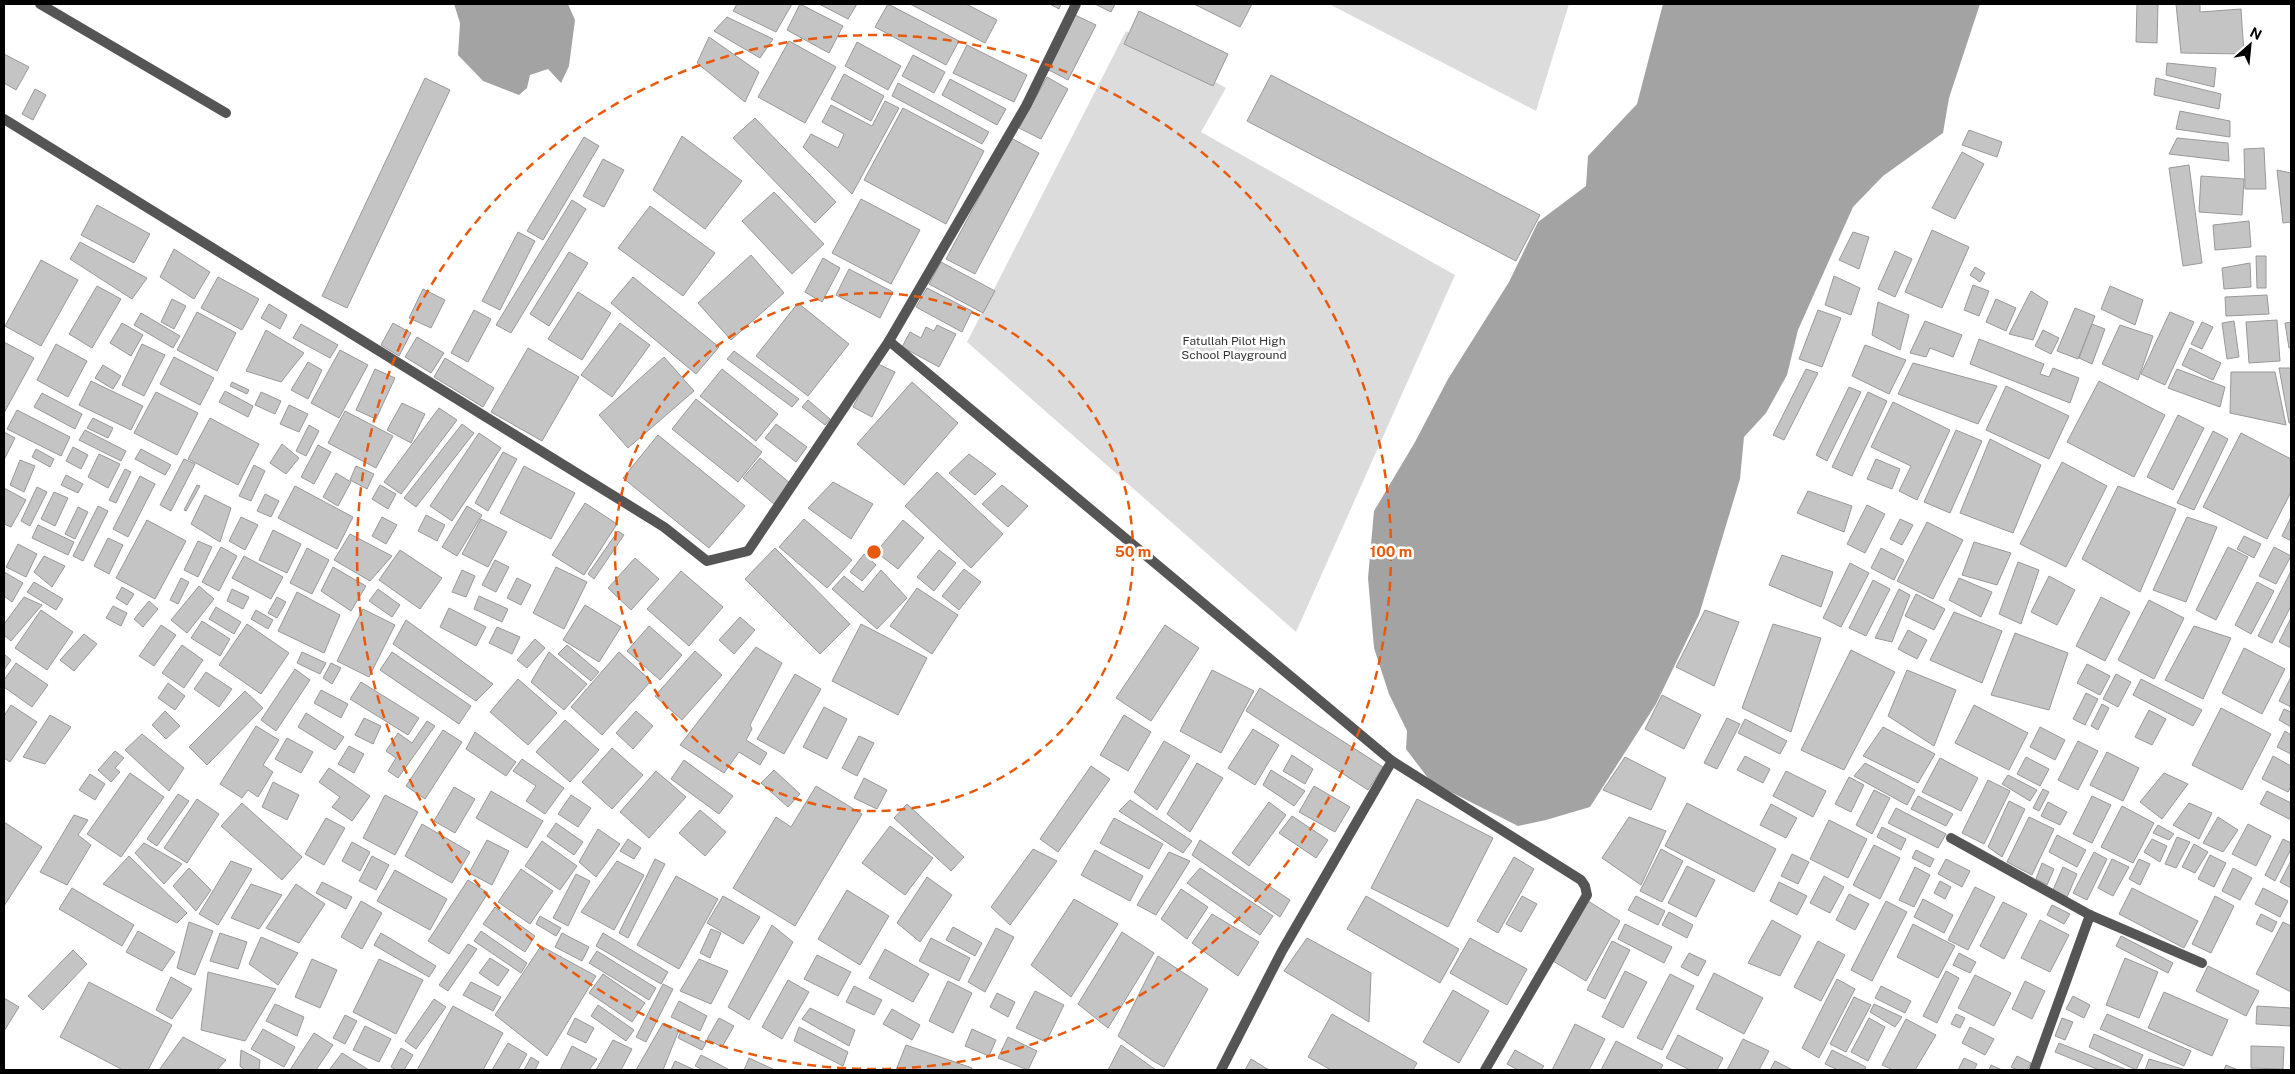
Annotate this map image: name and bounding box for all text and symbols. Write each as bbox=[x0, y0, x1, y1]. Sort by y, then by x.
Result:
north arrow bbox=[2225, 20, 2275, 70]
text: N bbox=[2247, 24, 2264, 43]
park label: Fatullah Pilot High School Playground bbox=[1181, 334, 1287, 362]
centre of rings bbox=[865, 543, 883, 561]
text: 50 m bbox=[1115, 543, 1151, 560]
text: 100 m bbox=[1370, 543, 1412, 560]

